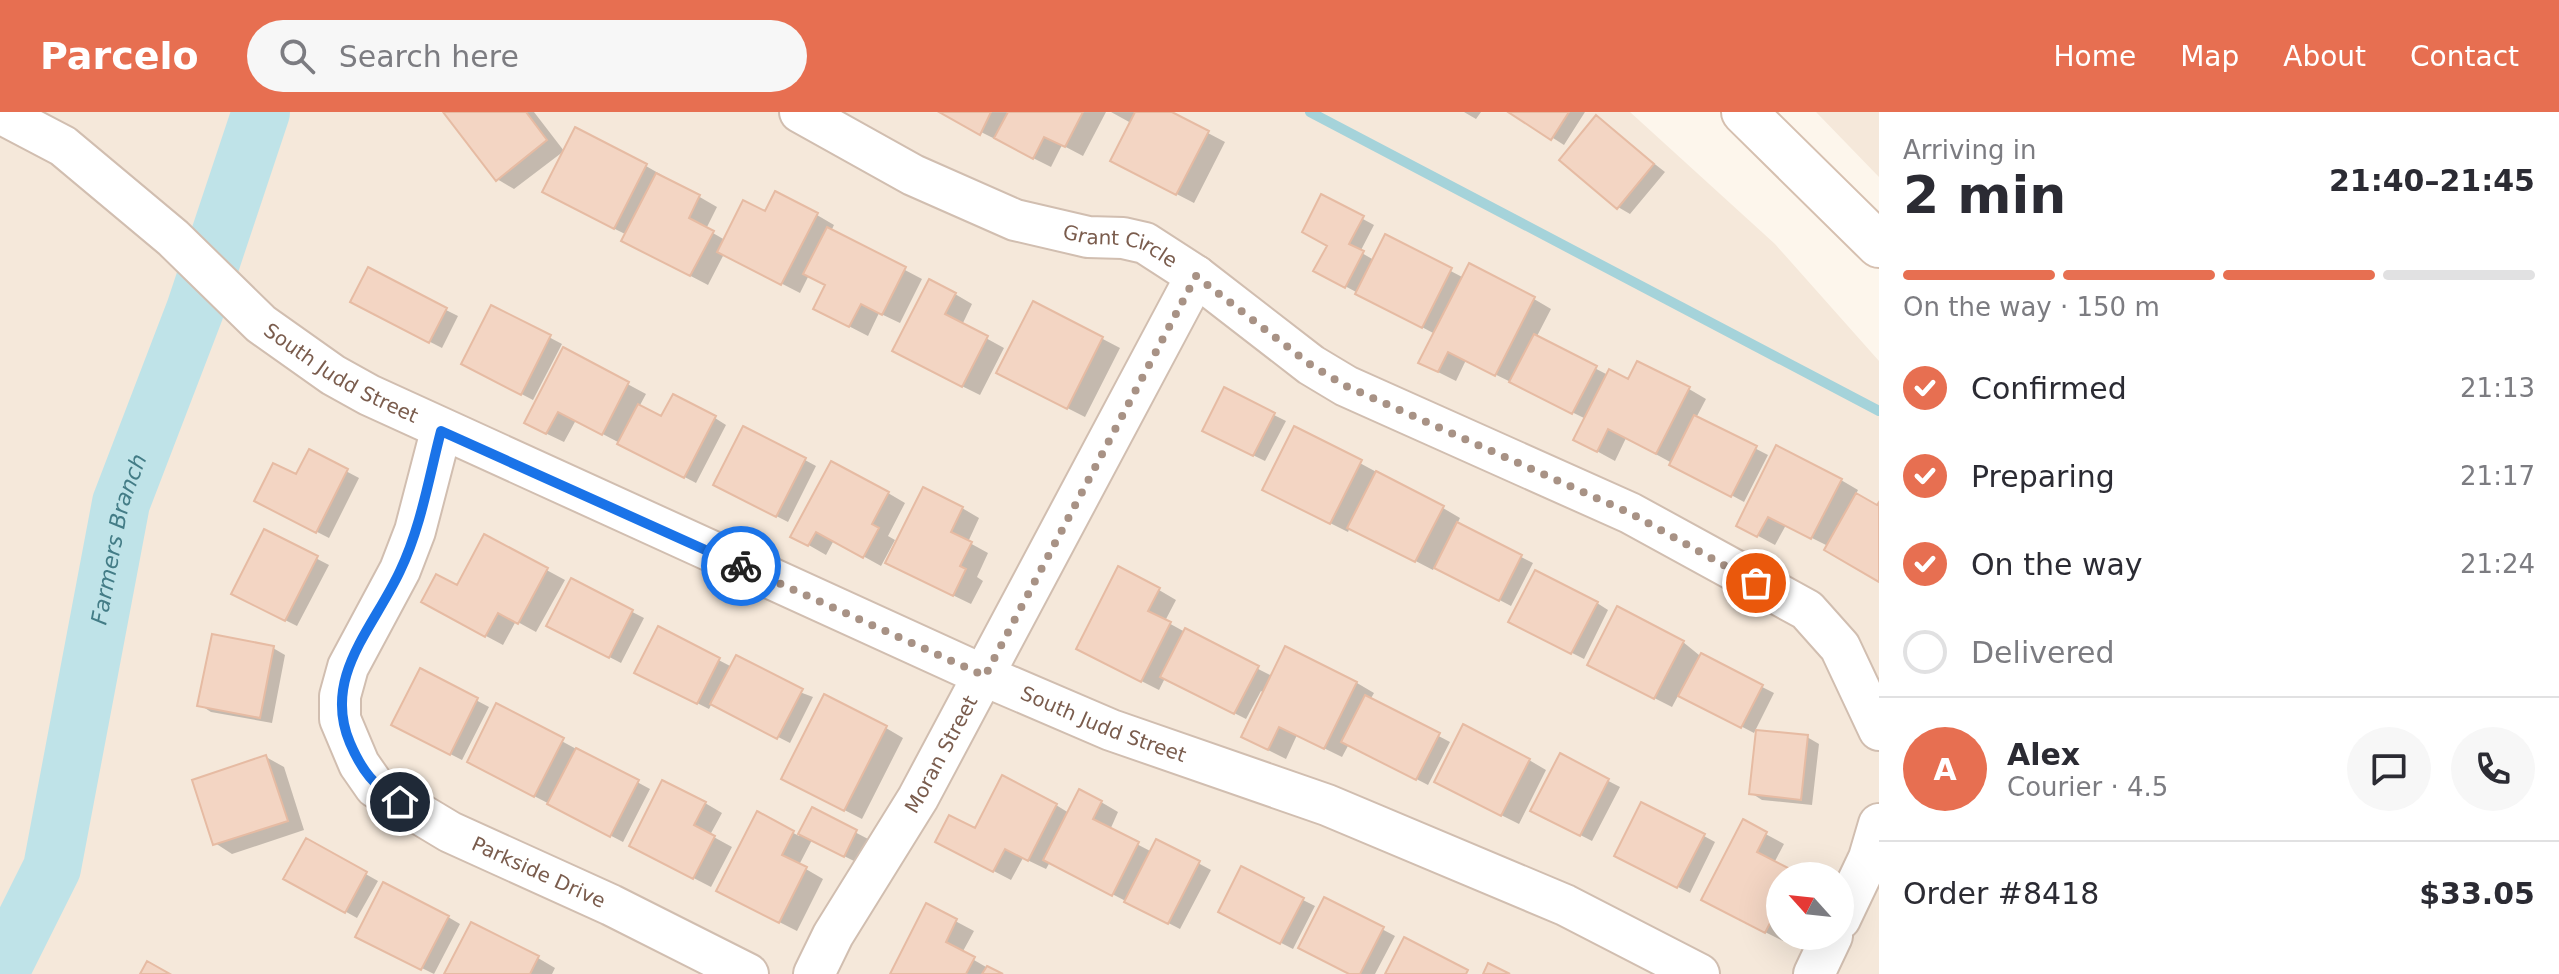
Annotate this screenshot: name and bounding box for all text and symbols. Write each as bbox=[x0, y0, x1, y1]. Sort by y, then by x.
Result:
search box bbox=[247, 20, 807, 92]
text: Parcelo bbox=[40, 34, 199, 78]
icon: search bbox=[275, 34, 319, 78]
text: Search here bbox=[339, 39, 519, 74]
text: Home bbox=[2053, 40, 2136, 73]
text: Map bbox=[2180, 40, 2239, 73]
text: About bbox=[2283, 40, 2366, 73]
text: Contact bbox=[2410, 40, 2519, 73]
text: Arriving in bbox=[1903, 135, 2037, 165]
text: 21:40–21:45 bbox=[2329, 163, 2535, 198]
text: 2 min bbox=[1903, 165, 2066, 225]
street label: Grant Circle bbox=[1061, 220, 1182, 273]
text: On the way · 150 m bbox=[1903, 292, 2160, 322]
street label: South Judd Street bbox=[259, 318, 422, 428]
icon: check bbox=[1903, 366, 1947, 410]
text: Confirmed bbox=[1971, 371, 2127, 406]
text: 21:13 bbox=[2460, 373, 2535, 403]
water label: Farmers Branch bbox=[86, 450, 151, 627]
icon: check bbox=[1903, 454, 1947, 498]
text: Preparing bbox=[1971, 459, 2115, 494]
text: 21:17 bbox=[2460, 461, 2535, 491]
courier bbox=[701, 526, 781, 606]
icon: check bbox=[1903, 542, 1947, 586]
icon: bike bbox=[719, 544, 763, 588]
text: On the way bbox=[1971, 547, 2143, 582]
pin bbox=[1722, 549, 1790, 617]
text: 21:24 bbox=[2460, 549, 2535, 579]
icon: bag bbox=[1734, 561, 1778, 605]
text: Delivered bbox=[1971, 635, 2115, 670]
street label: South Judd Street bbox=[1017, 681, 1189, 767]
street label: Moran Street bbox=[900, 691, 982, 818]
button: chat bbox=[2347, 727, 2431, 811]
button: phone bbox=[2451, 727, 2535, 811]
text: Alex bbox=[2007, 737, 2080, 772]
text: A bbox=[1933, 752, 1957, 787]
pin bbox=[366, 768, 434, 836]
text: Courier · 4.5 bbox=[2007, 772, 2168, 802]
icon: home bbox=[378, 780, 422, 824]
street label: Parkside Drive bbox=[468, 832, 609, 913]
north arrow bbox=[1766, 862, 1854, 950]
map controls bbox=[1766, 862, 1854, 950]
text: Order #8418 bbox=[1903, 876, 2099, 911]
text: $33.05 bbox=[2419, 876, 2535, 911]

